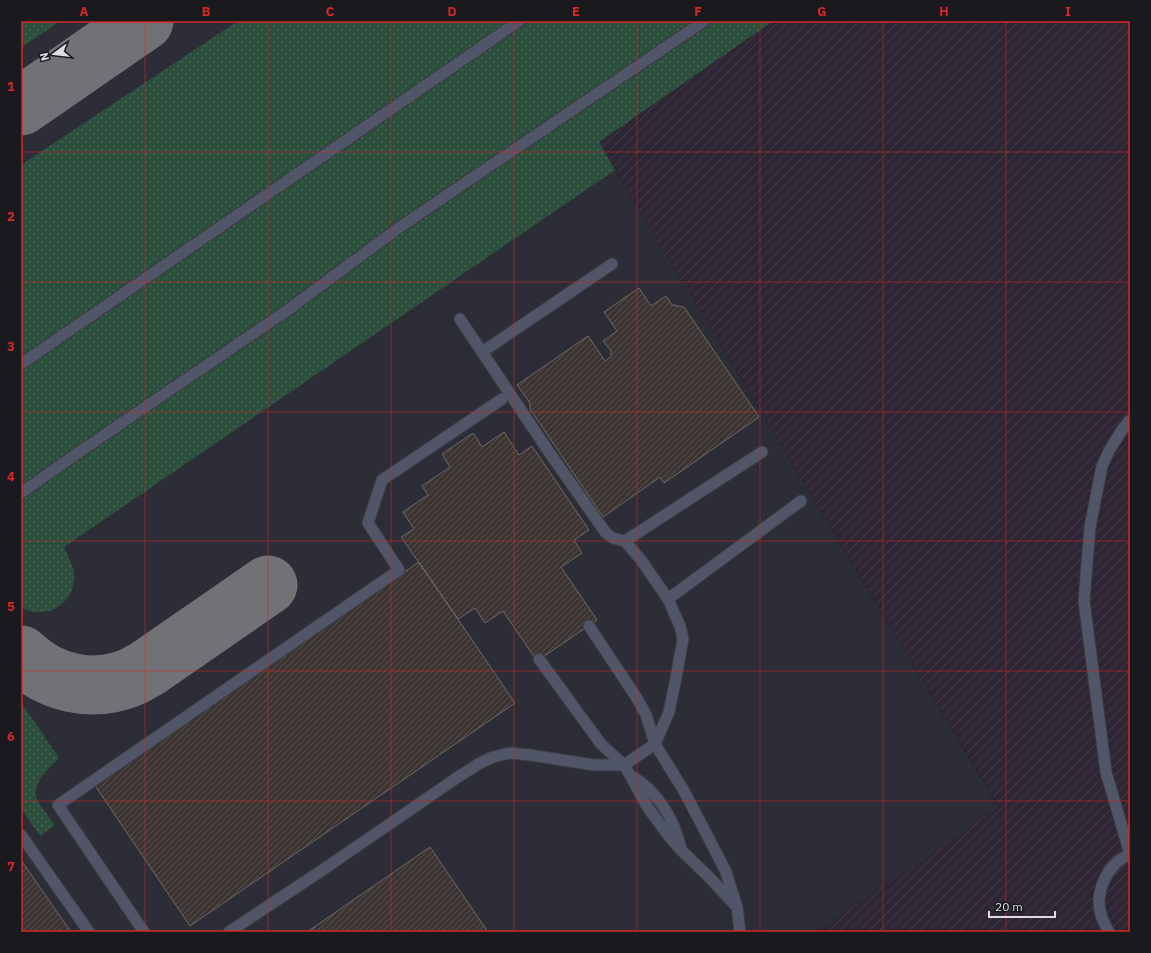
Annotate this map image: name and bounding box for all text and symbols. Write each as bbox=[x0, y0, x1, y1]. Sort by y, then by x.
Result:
text: A bbox=[80, 3, 89, 20]
text: B bbox=[202, 3, 211, 20]
text: C bbox=[326, 3, 335, 20]
text: D bbox=[447, 3, 457, 20]
text: E bbox=[572, 3, 580, 20]
text: F bbox=[694, 3, 702, 20]
text: G bbox=[817, 3, 827, 20]
text: H bbox=[939, 3, 949, 20]
text: I bbox=[1065, 3, 1071, 20]
north arrow bbox=[34, 34, 74, 74]
text: N bbox=[37, 51, 52, 62]
text: 1 bbox=[7, 78, 15, 95]
text: 2 bbox=[7, 208, 15, 225]
text: 3 bbox=[7, 338, 15, 355]
text: 4 bbox=[7, 468, 15, 485]
text: 5 bbox=[7, 598, 15, 615]
text: 6 bbox=[7, 728, 15, 745]
text: 7 bbox=[7, 858, 15, 875]
scale bar bbox=[989, 893, 1055, 919]
text: 20 m bbox=[995, 899, 1023, 914]

